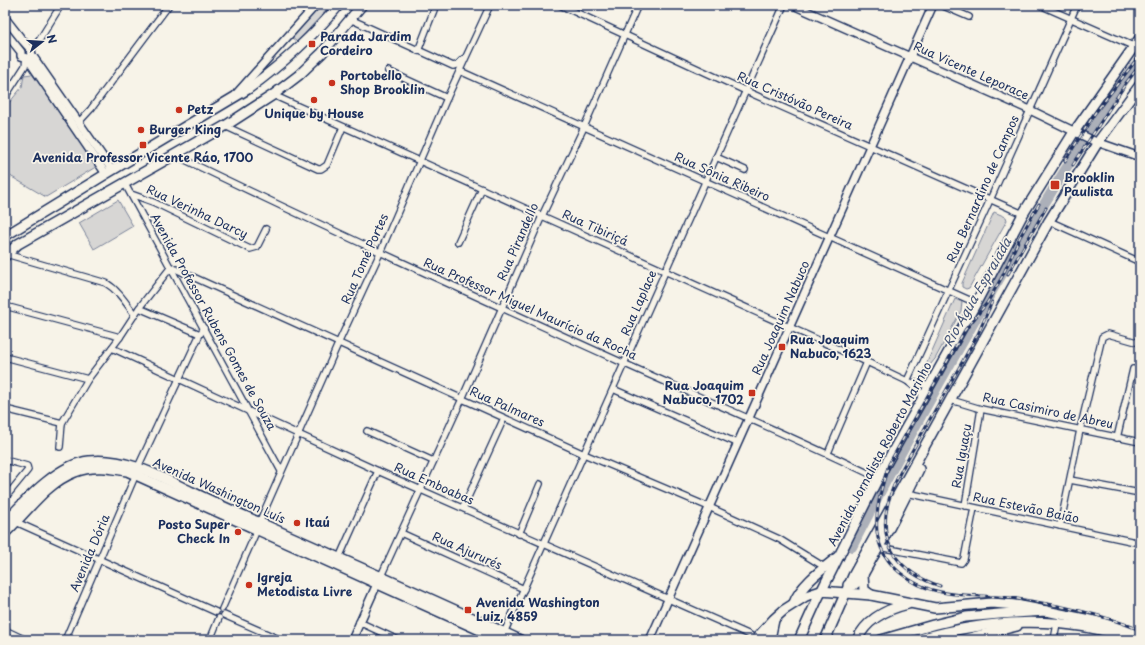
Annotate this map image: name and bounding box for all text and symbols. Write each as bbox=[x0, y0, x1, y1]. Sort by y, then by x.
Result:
north arrow bbox=[22, 22, 62, 62]
place label: Parada Jardim Cordeiro bbox=[320, 27, 411, 59]
text: N bbox=[43, 32, 62, 46]
street label: Rua Vicente Leporace bbox=[911, 37, 1032, 104]
marker: Parada Jardim Cordeiro bbox=[307, 39, 317, 49]
place label: Portobello Shop Brooklin bbox=[340, 66, 425, 98]
street label: Rua Cristóvão Pereira bbox=[735, 66, 857, 134]
marker: Portobello Shop Brooklin bbox=[327, 78, 337, 88]
marker: Unique by House bbox=[309, 95, 319, 105]
place label: Petz bbox=[187, 100, 214, 118]
place label: Unique by House bbox=[264, 104, 364, 122]
marker: Petz bbox=[174, 105, 184, 115]
street label: Rua Bernardino de Campos bbox=[941, 112, 1023, 265]
place label: Burger King bbox=[149, 120, 221, 138]
marker: Burger King bbox=[136, 125, 146, 135]
marker: Avenida Professor Vicente Ráo, 1700 bbox=[138, 140, 148, 150]
street label: Rua Sônia Ribeiro bbox=[672, 147, 773, 205]
place label: Avenida Professor Vicente Ráo, 1700 bbox=[32, 148, 254, 166]
place label: Brooklin Paulista bbox=[1064, 168, 1115, 200]
marker: Brooklin Paulista bbox=[1049, 179, 1061, 191]
street label: Rua Verinha Darcy bbox=[144, 180, 251, 243]
street label: Rua Pirandello bbox=[492, 199, 542, 283]
street label: Rua Tibiriçá bbox=[560, 205, 632, 250]
street label: Avenida Professor Rubens Gomes de Souza bbox=[146, 210, 282, 434]
street label: Rua Tomé Portes bbox=[336, 210, 392, 307]
water label: Rio Água Espraiada bbox=[938, 233, 1016, 350]
street label: Rua Professor Miguel Maurício da Rocha bbox=[421, 253, 641, 364]
street label: Rua Joaquim Nabuco bbox=[747, 257, 814, 378]
street label: Rua Laplace bbox=[616, 267, 661, 338]
place label: Rua Joaquim Nabuco, 1623 bbox=[790, 330, 872, 362]
marker: Rua Joaquim Nabuco, 1623 bbox=[777, 342, 787, 352]
street label: Avenida Jornalista Roberto Marinho bbox=[823, 358, 936, 549]
place label: Rua Joaquim Nabuco, 1702 bbox=[663, 376, 744, 408]
street label: Rua Palmares bbox=[467, 382, 548, 431]
street label: Rua Casimiro de Abreu bbox=[981, 387, 1115, 433]
marker: Rua Joaquim Nabuco, 1702 bbox=[747, 388, 757, 398]
street label: Rua Iguaçu bbox=[947, 422, 976, 489]
street label: Avenida Washington Luís bbox=[150, 453, 289, 528]
street label: Rua Emboabas bbox=[392, 457, 478, 509]
street label: Rua Estevão Baião bbox=[972, 487, 1081, 527]
street label: Avenida Dória bbox=[65, 511, 114, 594]
place label: Itaú bbox=[305, 513, 330, 531]
place label: Posto Super Check In bbox=[158, 515, 231, 547]
marker: Itaú bbox=[292, 518, 302, 528]
marker: Posto Super Check In bbox=[233, 527, 243, 537]
street label: Rua Ajururés bbox=[430, 527, 506, 574]
place label: Igreja Metodista Livre bbox=[257, 568, 353, 600]
marker: Igreja Metodista Livre bbox=[244, 580, 254, 590]
place label: Avenida Washington Luiz, 4859 bbox=[475, 593, 600, 625]
marker: Avenida Washington Luiz, 4859 bbox=[463, 605, 473, 615]

